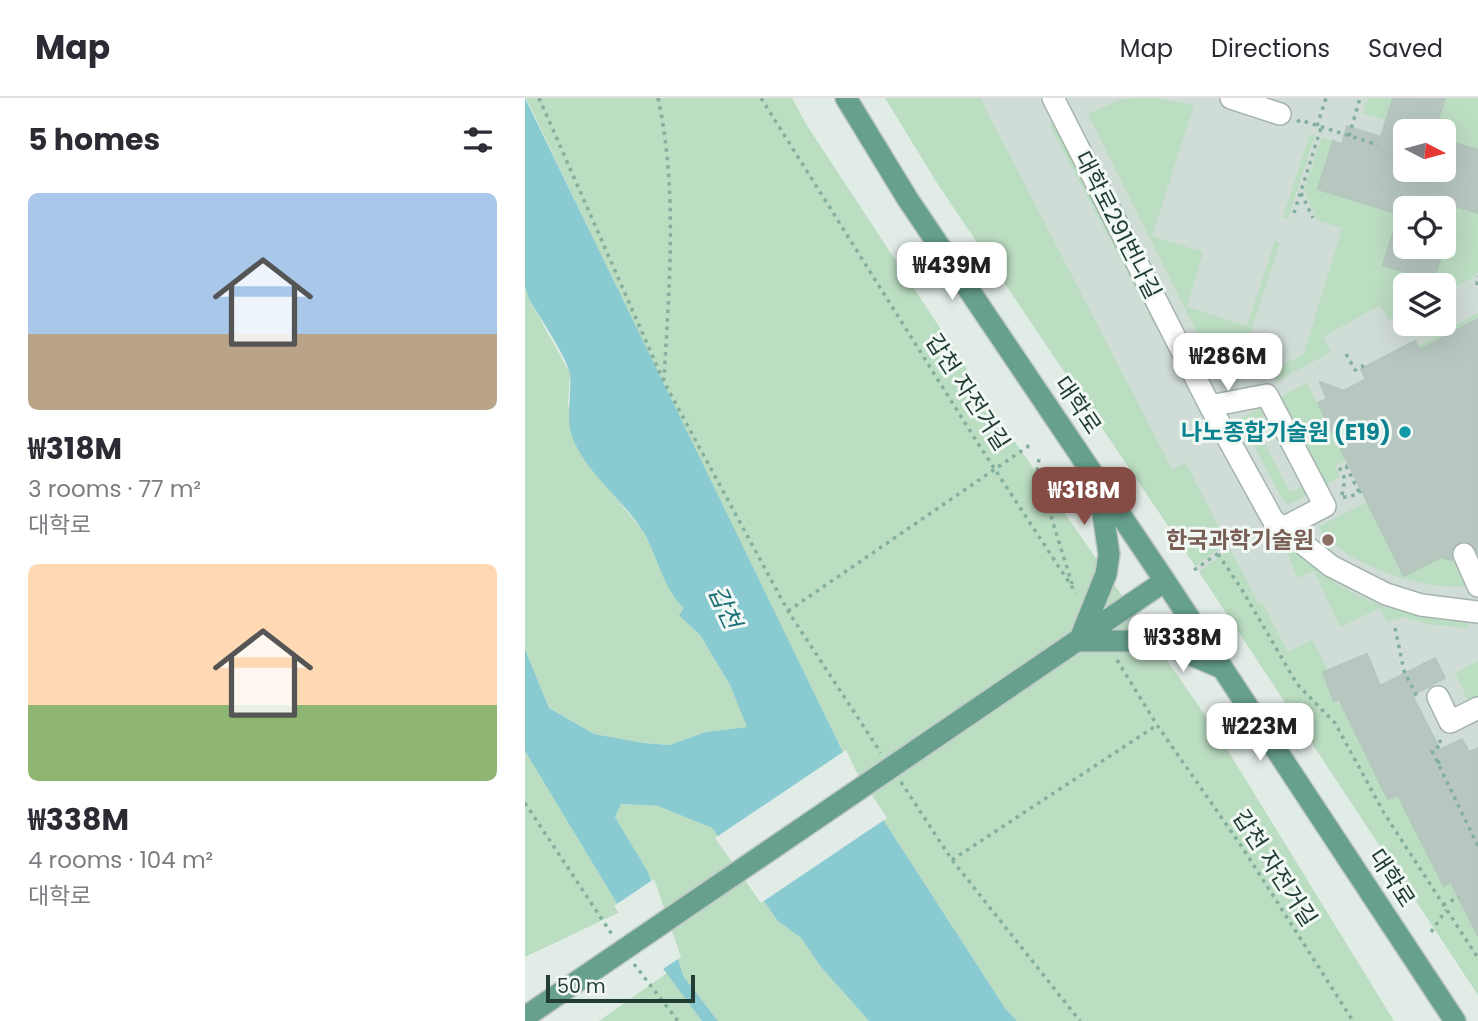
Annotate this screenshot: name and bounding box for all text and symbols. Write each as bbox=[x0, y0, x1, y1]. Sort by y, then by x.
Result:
text: Map bbox=[35, 24, 110, 71]
text: Map bbox=[1120, 32, 1173, 65]
text: Directions bbox=[1211, 32, 1330, 65]
text: Saved bbox=[1368, 32, 1443, 65]
text: 5 homes bbox=[28, 118, 160, 161]
north arrow bbox=[1393, 119, 1456, 182]
map controls bbox=[1393, 119, 1456, 336]
icon: filters bbox=[459, 121, 497, 159]
street label: 대학로291번나길 bbox=[1067, 146, 1169, 304]
button: locate bbox=[1393, 196, 1456, 259]
icon: home bbox=[200, 239, 326, 365]
pin: ₩439M bbox=[903, 242, 1001, 302]
text: ₩439M bbox=[913, 249, 991, 281]
button: layers bbox=[1393, 273, 1456, 336]
street label: 갑천 자전거길 bbox=[918, 327, 1018, 457]
pin: ₩286M bbox=[1179, 334, 1277, 393]
text: ₩286M bbox=[1189, 340, 1267, 372]
street label: 대학로 bbox=[1047, 370, 1109, 440]
place label: 나노종합기술원 (E19) bbox=[1181, 416, 1391, 448]
marker: 나노종합기술원 (E19) bbox=[1397, 424, 1413, 440]
text: ₩318M bbox=[28, 427, 122, 470]
pin: ₩318M bbox=[1035, 468, 1133, 527]
text: 3 rooms · 77 m² bbox=[28, 473, 201, 505]
text: ₩318M bbox=[1048, 474, 1120, 506]
text: 대학로 bbox=[28, 509, 91, 541]
place label: 한국과학기술원 bbox=[1166, 524, 1314, 556]
marker: 한국과학기술원 bbox=[1320, 532, 1336, 548]
water label: 갑천 bbox=[701, 580, 751, 637]
icon: home bbox=[200, 610, 326, 736]
pin: ₩338M bbox=[1134, 614, 1232, 674]
text: ₩338M bbox=[1144, 621, 1222, 653]
pin: ₩223M bbox=[1211, 704, 1309, 763]
text: ₩223M bbox=[1223, 710, 1297, 742]
text: ₩338M bbox=[28, 798, 129, 841]
street label: 갑천 자전거길 bbox=[1225, 803, 1325, 933]
street label: 대학로 bbox=[1361, 843, 1423, 913]
text: 4 rooms · 104 m² bbox=[28, 844, 213, 876]
text: 대학로 bbox=[28, 880, 91, 912]
scale bar bbox=[546, 972, 695, 1004]
text: 50 m bbox=[557, 973, 606, 1000]

